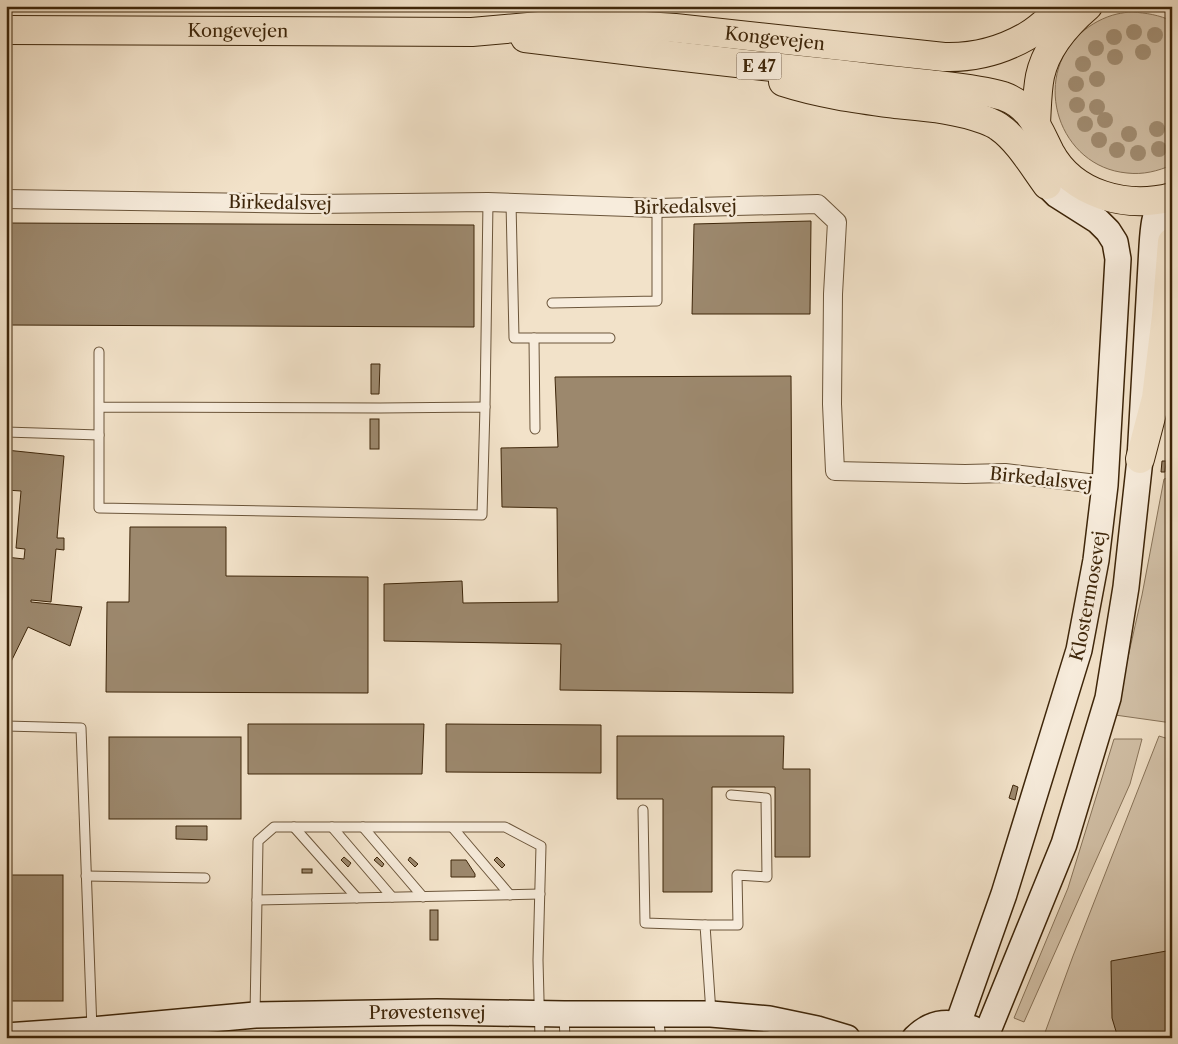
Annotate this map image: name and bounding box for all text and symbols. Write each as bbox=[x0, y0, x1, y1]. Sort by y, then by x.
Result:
street label: Kongevejen bbox=[188, 20, 288, 42]
street label: Kongevejen bbox=[724, 22, 826, 55]
road number: E 47 bbox=[736, 52, 782, 80]
street label: Birkedalsvej bbox=[228, 191, 332, 215]
street label: Birkedalsvej bbox=[633, 195, 737, 219]
street label: Birkedalsvej bbox=[988, 463, 1094, 495]
street label: Klostermosevej bbox=[1065, 530, 1110, 664]
street label: Prøvestensvej bbox=[368, 1001, 486, 1024]

